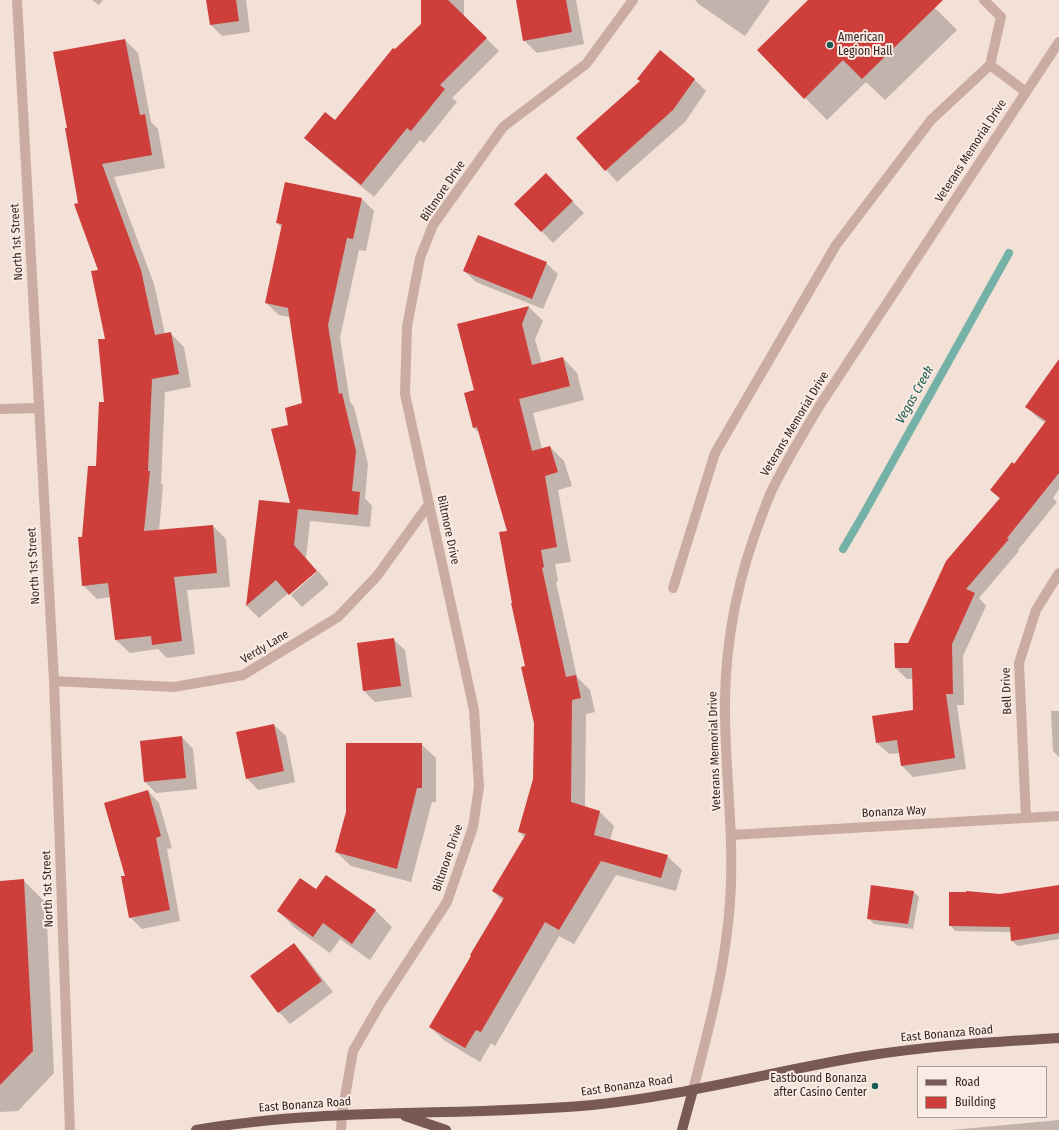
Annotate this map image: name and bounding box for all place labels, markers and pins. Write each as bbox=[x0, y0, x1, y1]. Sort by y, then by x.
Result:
place label: American Legion Hall bbox=[838, 31, 892, 59]
marker: American Legion Hall bbox=[825, 40, 835, 50]
place label: Eastbound Bonanza after Casino Center bbox=[770, 1072, 867, 1100]
marker: Eastbound Bonanza after Casino Center bbox=[870, 1081, 880, 1091]

